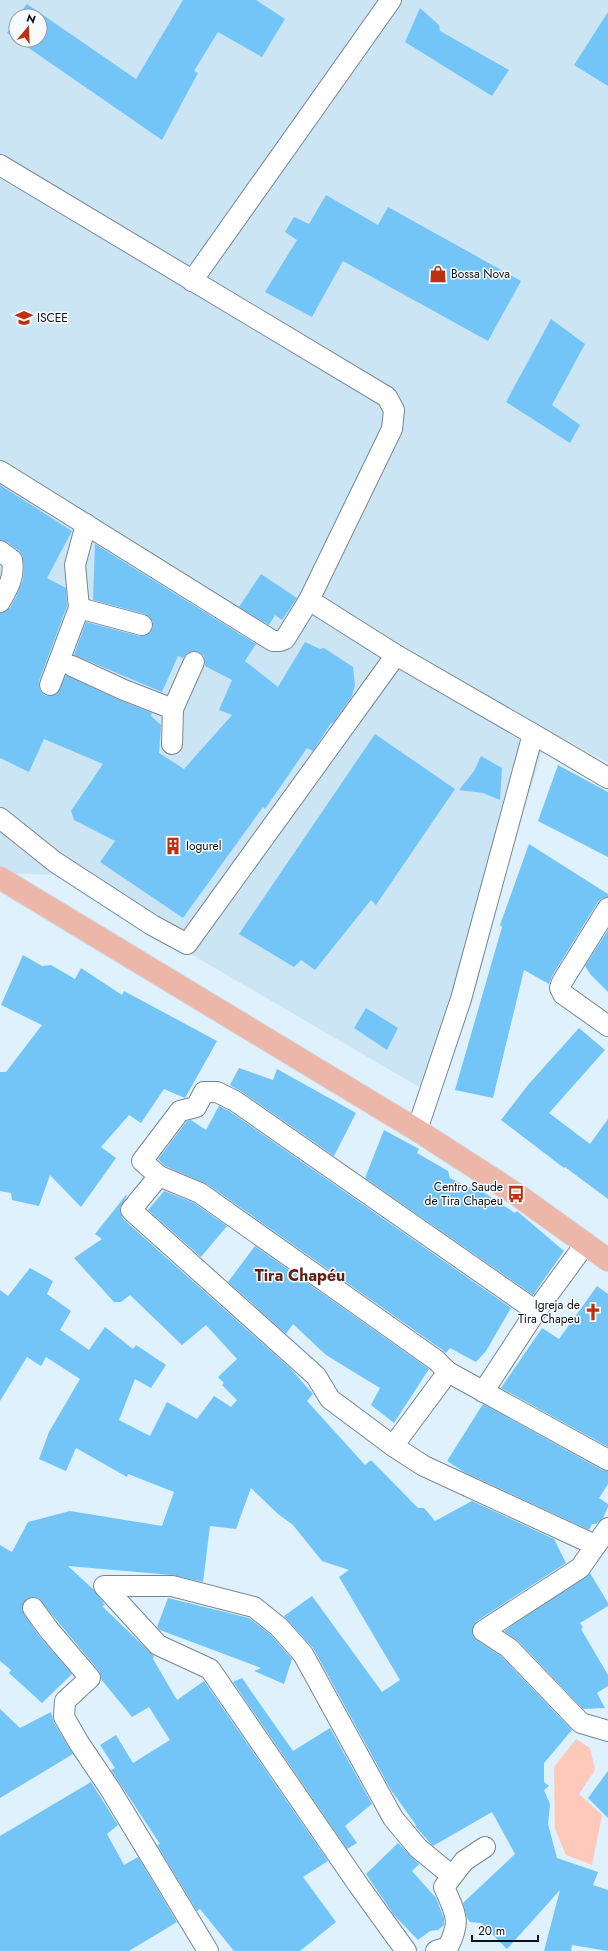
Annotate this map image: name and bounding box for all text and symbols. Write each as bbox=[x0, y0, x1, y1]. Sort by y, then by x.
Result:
north arrow bbox=[8, 8, 48, 48]
text: N bbox=[25, 10, 38, 28]
shop icon: Bossa Nova bbox=[428, 264, 448, 284]
place label: Bossa Nova bbox=[451, 265, 510, 283]
school or university icon: ISCEE bbox=[14, 308, 34, 328]
place label: ISCEE bbox=[37, 309, 68, 327]
building icon: Iogurel bbox=[163, 836, 183, 856]
place label: Iogurel bbox=[186, 837, 222, 855]
place label: Centro Saude de Tira Chapeu bbox=[425, 1178, 503, 1210]
bus stop icon: Centro Saude de Tira Chapeu bbox=[506, 1184, 526, 1204]
district label: Tira Chapéu bbox=[255, 1264, 345, 1287]
place label: Igreja de Tira Chapeu bbox=[518, 1296, 580, 1328]
church icon: Igreja de Tira Chapeu bbox=[583, 1302, 603, 1322]
scale bar bbox=[472, 1917, 538, 1943]
text: 20 m bbox=[478, 1922, 505, 1940]

